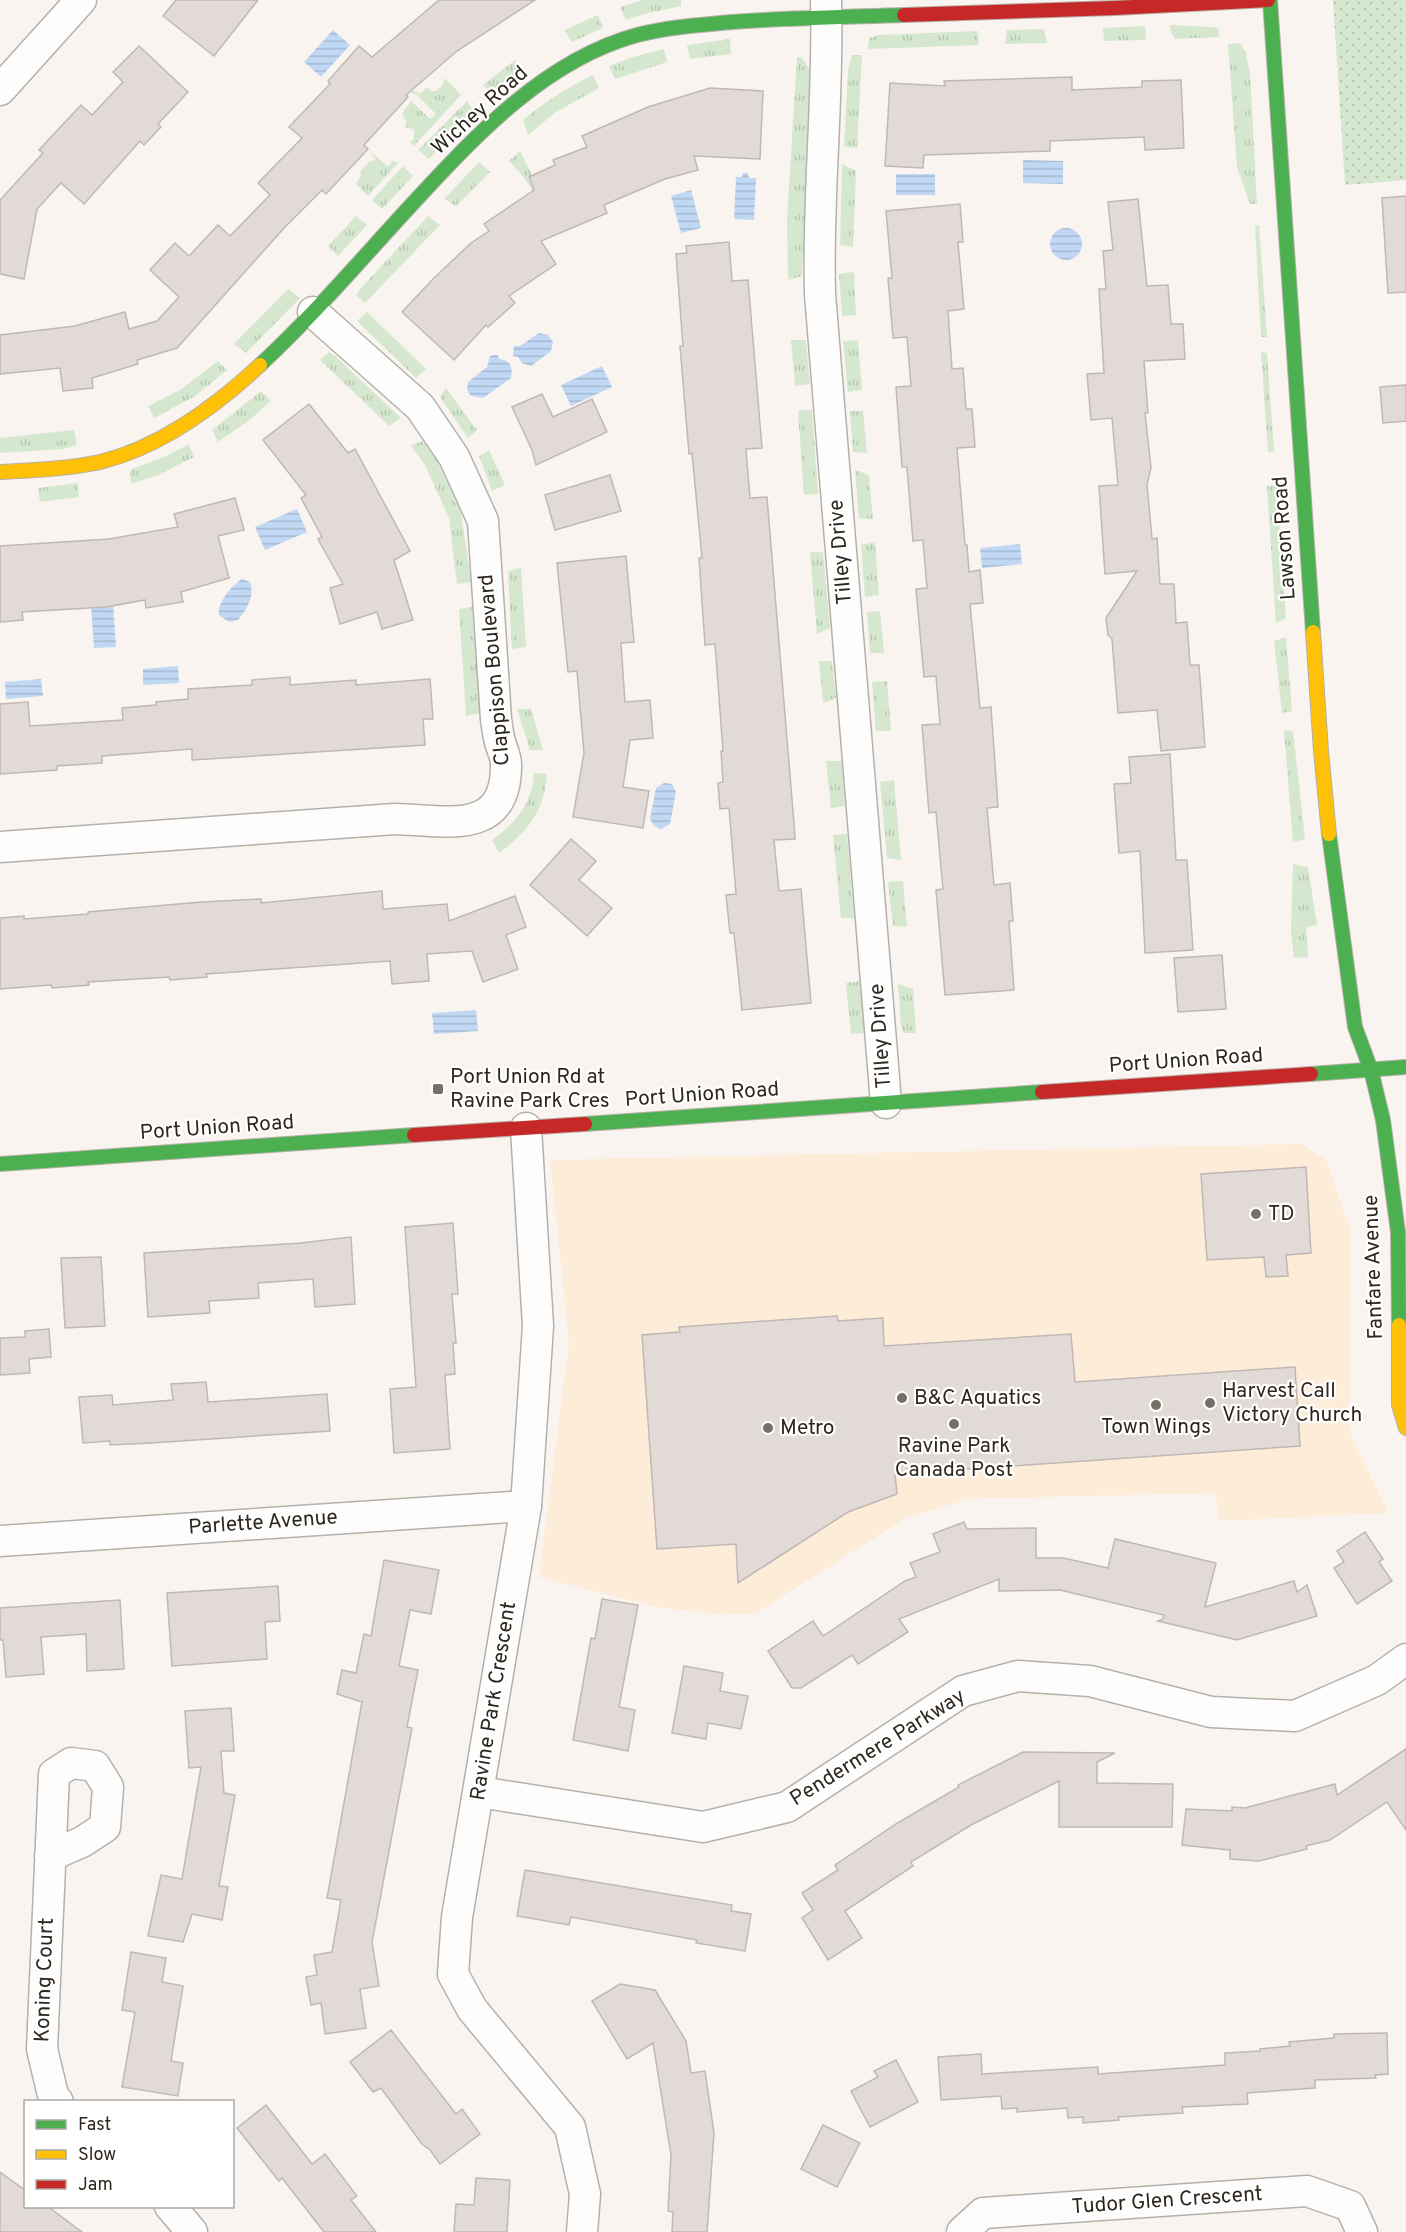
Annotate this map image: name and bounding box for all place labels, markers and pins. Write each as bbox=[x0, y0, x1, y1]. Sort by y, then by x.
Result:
place label: Port Union Rd at Ravine Park Cres bbox=[450, 1064, 610, 1115]
marker: Port Union Rd at Ravine Park Cres bbox=[431, 1082, 445, 1096]
place label: TD bbox=[1268, 1201, 1295, 1228]
marker: TD bbox=[1249, 1207, 1263, 1221]
place label: Harvest Call Victory Church bbox=[1222, 1378, 1362, 1429]
place label: B&C Aquatics bbox=[914, 1385, 1041, 1412]
marker: B&C Aquatics bbox=[895, 1391, 909, 1405]
marker: Harvest Call Victory Church bbox=[1203, 1396, 1217, 1410]
marker: Town Wings bbox=[1149, 1398, 1163, 1412]
place label: Town Wings bbox=[1101, 1414, 1211, 1441]
place label: Metro bbox=[780, 1415, 834, 1442]
marker: Ravine Park Canada Post bbox=[947, 1417, 961, 1431]
marker: Metro bbox=[761, 1421, 775, 1435]
place label: Ravine Park Canada Post bbox=[895, 1433, 1013, 1484]

